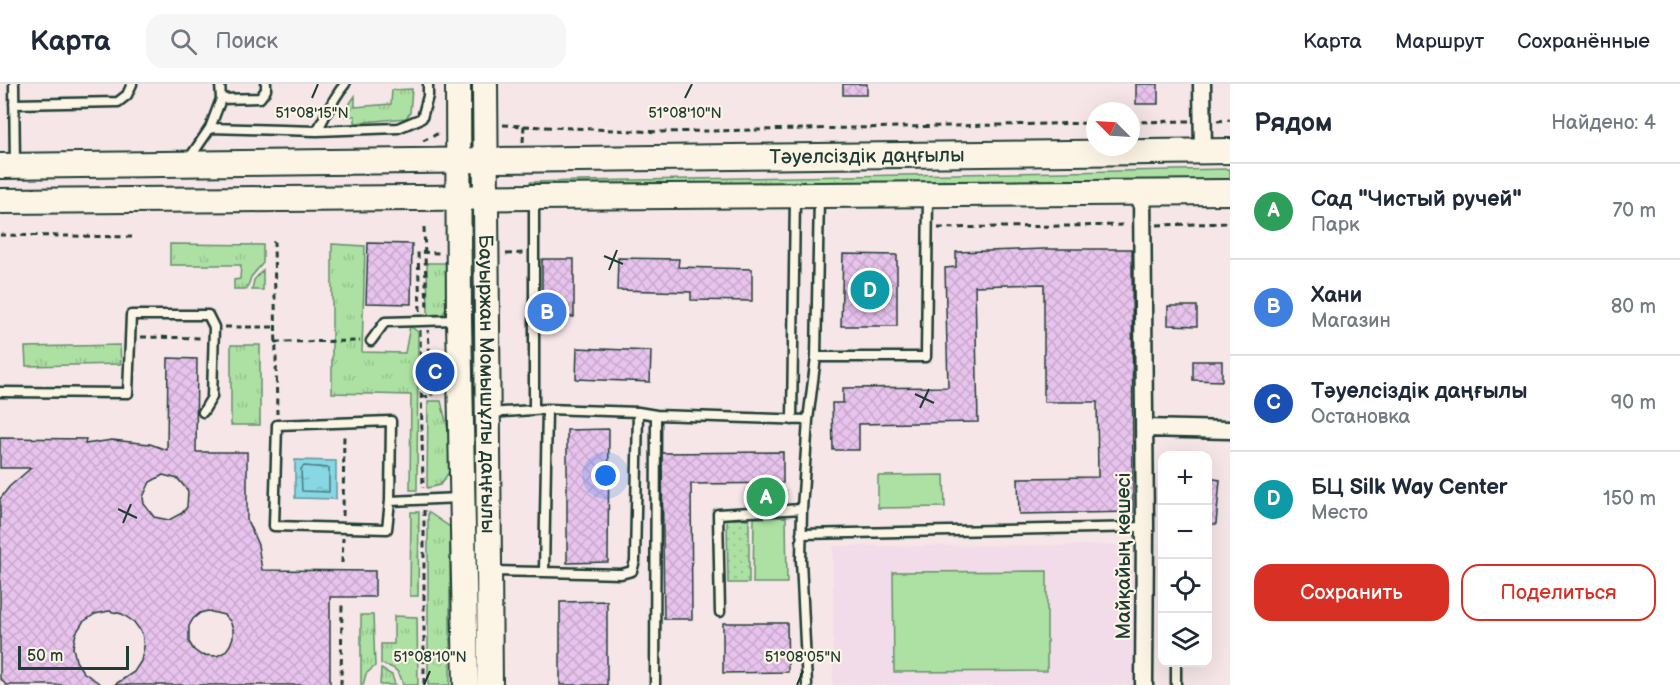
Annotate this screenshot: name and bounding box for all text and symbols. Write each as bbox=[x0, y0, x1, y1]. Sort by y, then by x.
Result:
search box bbox=[146, 14, 566, 68]
text: Карта bbox=[30, 25, 110, 58]
icon: search bbox=[167, 25, 200, 58]
text: Поиск bbox=[215, 28, 278, 55]
text: Карта bbox=[1303, 29, 1362, 54]
text: Маршрут bbox=[1395, 29, 1484, 54]
text: Сохранённые bbox=[1517, 29, 1650, 54]
north arrow bbox=[1086, 102, 1140, 156]
text: 51°08'15"N bbox=[275, 104, 349, 123]
text: 51°08'10"N bbox=[648, 104, 722, 123]
text: Рядом bbox=[1254, 108, 1332, 139]
text: Найдено: 4 bbox=[1551, 111, 1656, 135]
street label: Тәуелсіздік даңғылы bbox=[769, 143, 965, 170]
text: Сад "Чистый ручей" bbox=[1311, 186, 1522, 213]
text: A bbox=[1267, 199, 1280, 223]
text: 70 m bbox=[1612, 199, 1656, 223]
text: Парк bbox=[1311, 213, 1360, 237]
street label: Бауыржан Момышұлы даңғылы bbox=[473, 234, 500, 534]
pin: D bbox=[850, 268, 890, 312]
text: Хани bbox=[1311, 282, 1362, 309]
pin: B bbox=[528, 290, 566, 334]
text: B bbox=[1266, 295, 1281, 319]
text: 80 m bbox=[1611, 295, 1656, 319]
text: Магазин bbox=[1311, 309, 1391, 333]
pin: C bbox=[416, 350, 454, 394]
text: Тәуелсіздік даңғылы bbox=[1311, 378, 1528, 405]
text: C bbox=[1266, 391, 1281, 415]
text: 90 m bbox=[1611, 391, 1656, 415]
text: Остановка bbox=[1311, 405, 1410, 429]
map controls bbox=[1158, 451, 1212, 667]
button: + bbox=[1158, 451, 1212, 505]
your location bbox=[591, 461, 620, 490]
street label: Майқайың көшесі bbox=[1112, 473, 1136, 639]
pin: A bbox=[746, 474, 786, 520]
text: БЦ Silk Way Center bbox=[1311, 474, 1508, 501]
text: D bbox=[1267, 487, 1280, 511]
text: 150 m bbox=[1603, 487, 1656, 511]
text: Место bbox=[1311, 501, 1368, 525]
button: − bbox=[1158, 505, 1212, 559]
button: locate bbox=[1158, 559, 1212, 613]
button: Сохранить bbox=[1254, 564, 1449, 621]
button: Поделиться bbox=[1461, 564, 1656, 621]
button: layers bbox=[1158, 613, 1212, 667]
scale bar bbox=[18, 643, 129, 670]
text: 50 m bbox=[27, 647, 63, 666]
text: 51°08'10"N bbox=[393, 648, 467, 667]
text: 51°08'05"N bbox=[765, 648, 841, 667]

